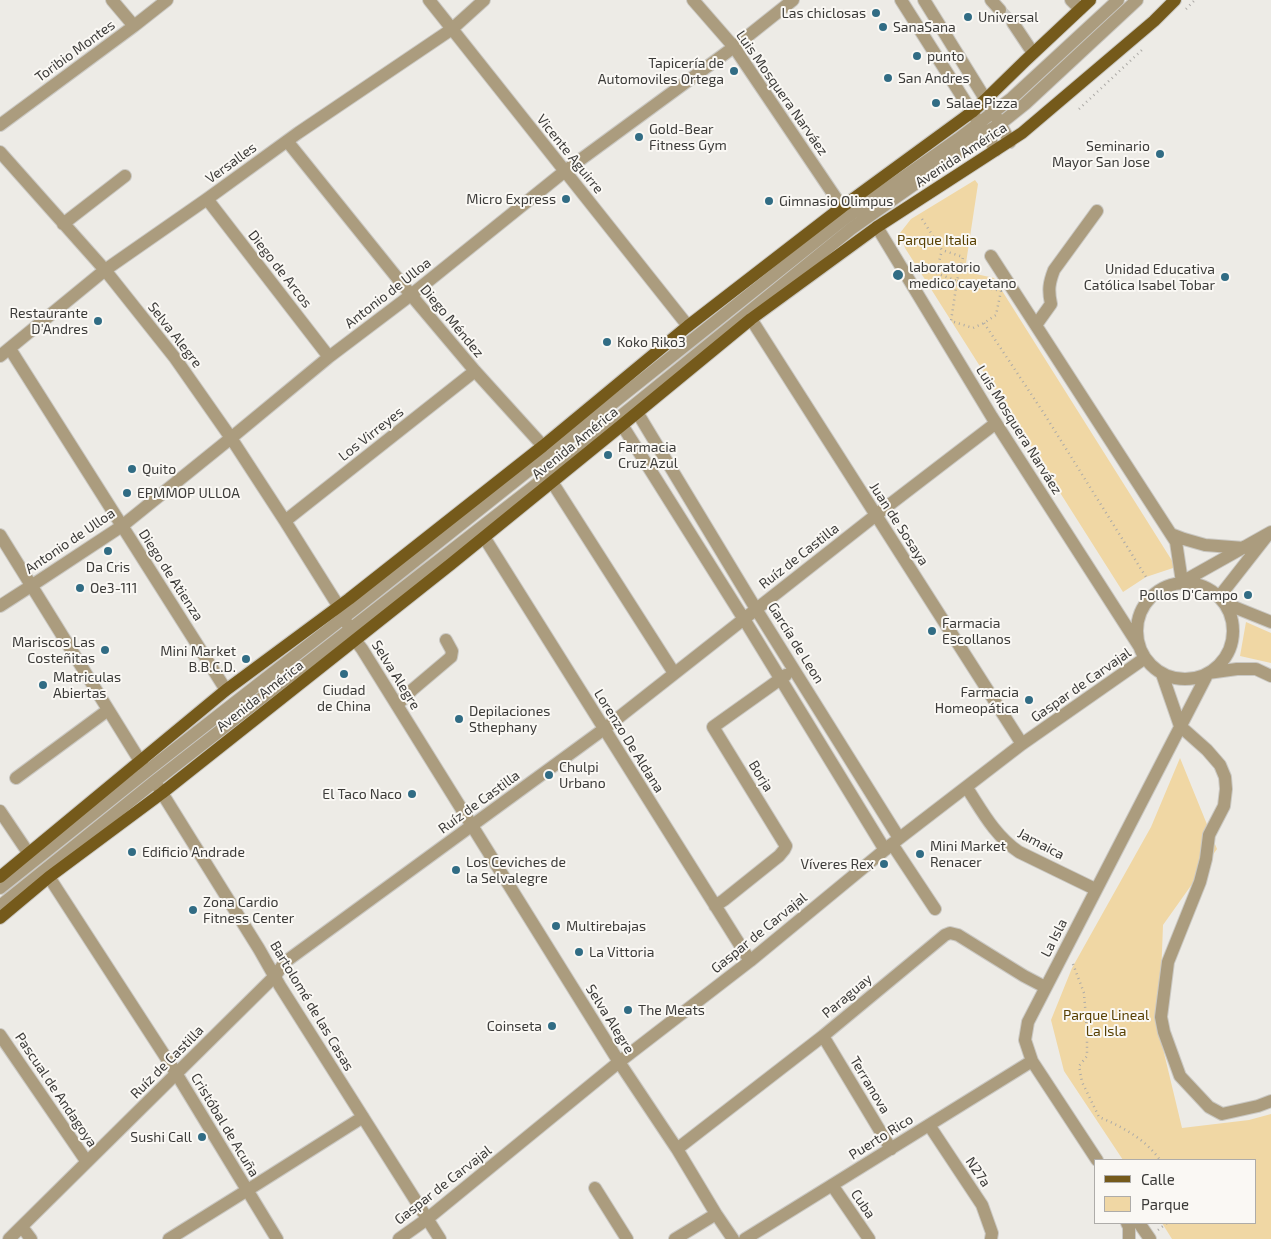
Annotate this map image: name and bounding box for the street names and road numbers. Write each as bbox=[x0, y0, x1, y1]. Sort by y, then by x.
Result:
street label: Toribio Montes bbox=[32, 16, 118, 86]
street label: Luis Mosquera Narváez bbox=[732, 27, 832, 159]
street label: Vicente Aguirre bbox=[533, 111, 607, 197]
street label: Avenida América bbox=[912, 119, 1010, 191]
street label: Versalles bbox=[202, 139, 260, 187]
street label: Diego de Arcos bbox=[245, 227, 315, 311]
street label: Antonio de Ulloa bbox=[342, 254, 434, 332]
street label: Diego Méndez bbox=[417, 281, 487, 361]
street label: Selva Alegre bbox=[144, 299, 206, 371]
street label: Luis Mosquera Narváez bbox=[972, 362, 1066, 498]
street label: Los Virreyes bbox=[335, 403, 407, 465]
street label: Avenida América bbox=[529, 403, 621, 483]
street label: Juan de Sosaya bbox=[866, 479, 932, 569]
street label: Antonio de Ulloa bbox=[22, 505, 118, 577]
street label: Ruíz de Castilla bbox=[756, 520, 842, 592]
street label: Diego de Atienza bbox=[135, 526, 207, 624]
street label: García de Leon bbox=[764, 599, 828, 687]
street label: Selva Alegre bbox=[368, 637, 424, 713]
street label: Gaspar de Carvajal bbox=[1028, 644, 1134, 726]
street label: Avenida América bbox=[213, 657, 307, 735]
street label: Lorenzo De Aldana bbox=[590, 686, 668, 796]
street label: Borja bbox=[745, 757, 777, 795]
street label: Ruíz de Castilla bbox=[435, 767, 523, 837]
street label: Jamaica bbox=[1015, 825, 1067, 863]
street label: Gaspar de Carvajal bbox=[708, 889, 810, 977]
street label: La Isla bbox=[1037, 916, 1071, 960]
street label: Bartolomé de las Casas bbox=[267, 938, 357, 1074]
street label: Paraguay bbox=[819, 970, 875, 1022]
street label: Selva Alegre bbox=[582, 981, 638, 1057]
street label: Ruíz de Castilla bbox=[127, 1022, 207, 1102]
street label: Pascual de Andagoya bbox=[11, 1029, 101, 1151]
street label: Terranova bbox=[846, 1053, 894, 1117]
street label: Cristóbal de Acuña bbox=[187, 1070, 263, 1180]
street label: Puerto Rico bbox=[846, 1111, 916, 1163]
street label: Gaspar de Carvajal bbox=[391, 1142, 495, 1228]
street label: N27a bbox=[962, 1154, 994, 1190]
street label: Cuba bbox=[847, 1186, 879, 1222]

